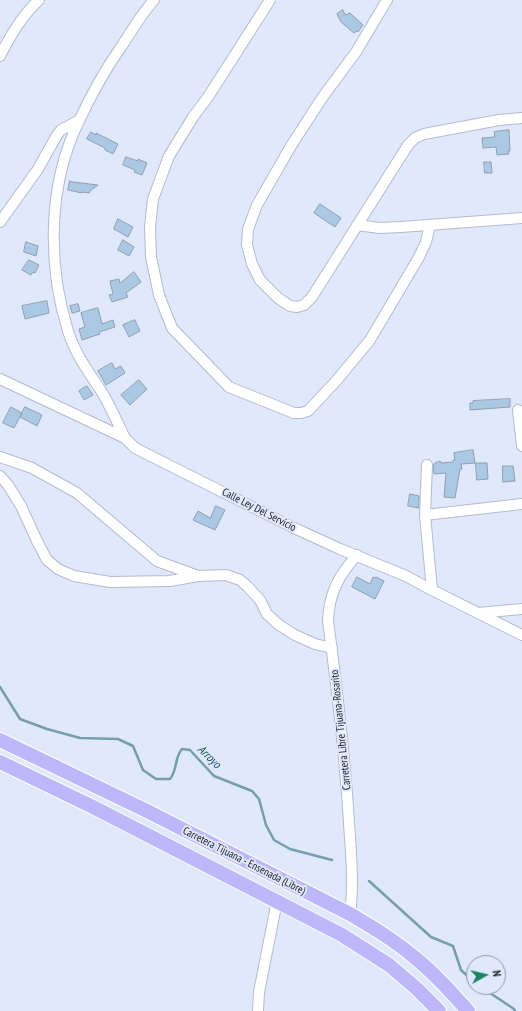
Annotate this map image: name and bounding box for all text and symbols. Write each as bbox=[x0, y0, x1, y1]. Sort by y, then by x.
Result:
street label: Calle Ley Del Servicio bbox=[220, 486, 298, 534]
street label: Carretera Libre Tijuana-Rosarito bbox=[328, 669, 354, 791]
water label: Arroyo bbox=[194, 742, 224, 772]
street label: Carretera Tijuana - Ensenada (Libre) bbox=[180, 824, 308, 898]
north arrow bbox=[466, 955, 506, 995]
text: N bbox=[490, 970, 504, 977]

